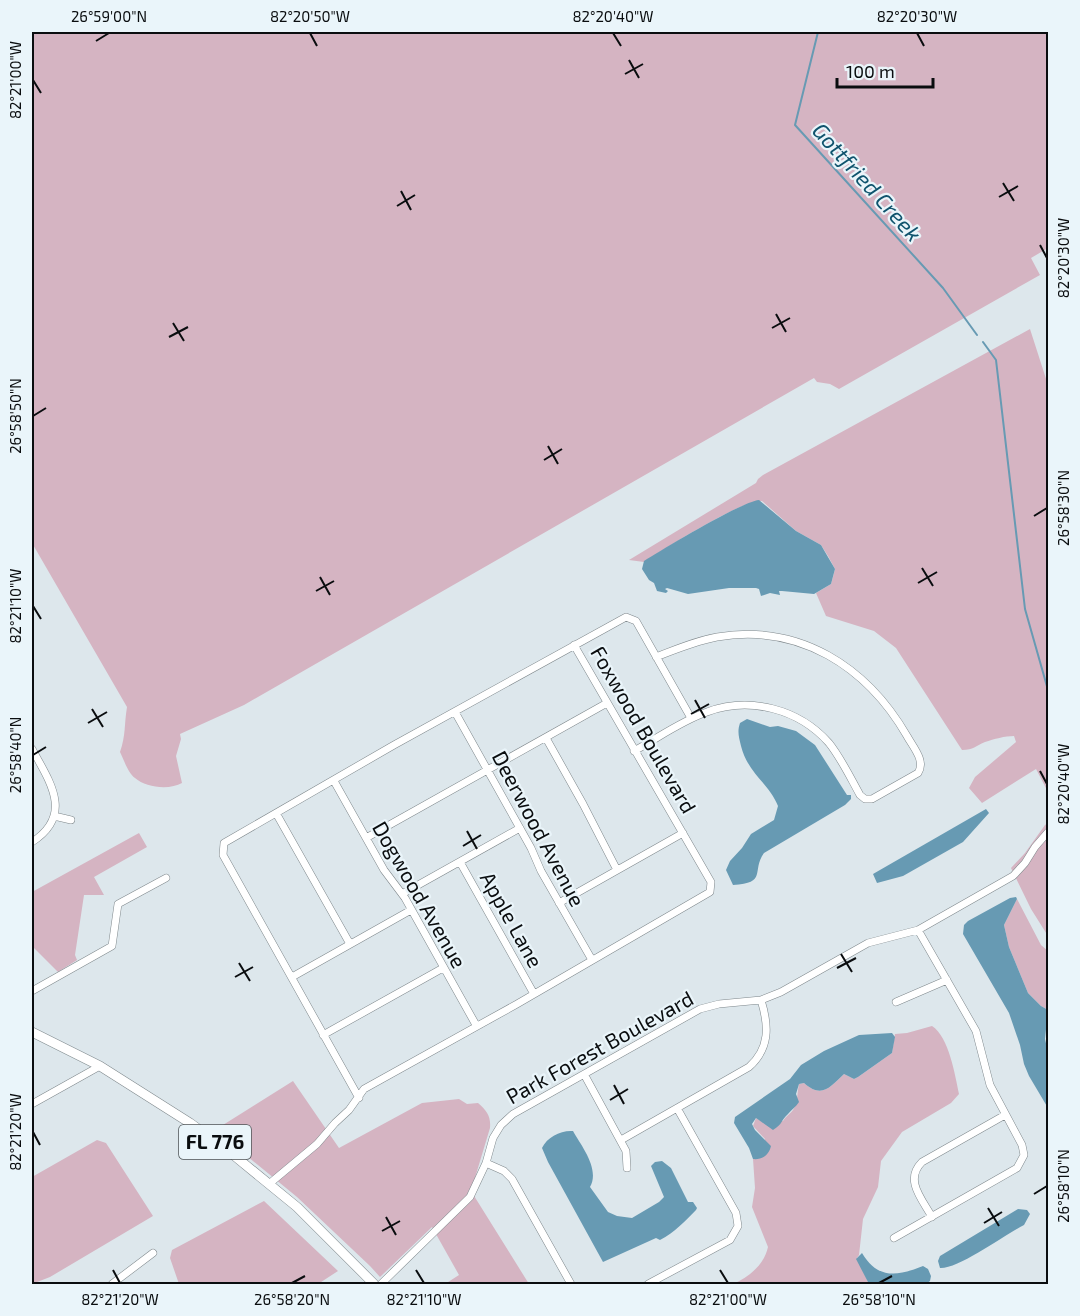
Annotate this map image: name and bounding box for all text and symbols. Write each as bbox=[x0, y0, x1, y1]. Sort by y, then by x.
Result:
text: 26°59'00"N bbox=[71, 7, 147, 25]
text: 82°20'50"W bbox=[270, 7, 350, 25]
text: 82°20'40"W bbox=[572, 7, 654, 25]
text: 82°20'30"W bbox=[877, 7, 957, 25]
text: 82°21'00"W bbox=[6, 41, 24, 119]
scale bar bbox=[837, 51, 933, 89]
text: 100 m bbox=[846, 60, 895, 82]
water label: Gottfried Creek bbox=[808, 117, 928, 246]
text: 82°20'30"W bbox=[1054, 218, 1072, 298]
text: 26°58'50"N bbox=[6, 378, 24, 454]
text: 26°58'30"N bbox=[1054, 470, 1072, 546]
text: 82°21'10"W bbox=[6, 568, 24, 644]
street label: Foxwood Boulevard bbox=[586, 641, 702, 817]
text: 26°58'40"N bbox=[6, 717, 24, 793]
text: 82°20'40"W bbox=[1054, 743, 1072, 825]
street label: Deerwood Avenue bbox=[488, 746, 591, 910]
street label: Dogwood Avenue bbox=[368, 816, 472, 972]
street label: Apple Lane bbox=[476, 867, 549, 971]
street label: Park Forest Boulevard bbox=[501, 985, 697, 1109]
text: 82°21'20"W bbox=[6, 1093, 24, 1171]
road number: FL 776 bbox=[179, 1125, 251, 1159]
text: 26°58'10"N bbox=[1054, 1149, 1072, 1223]
text: 82°21'20"W bbox=[81, 1290, 159, 1308]
text: 26°58'20"N bbox=[254, 1290, 330, 1308]
text: 82°21'10"W bbox=[386, 1290, 462, 1308]
text: 82°21'00"W bbox=[689, 1290, 767, 1308]
text: 26°58'10"N bbox=[842, 1290, 916, 1308]

